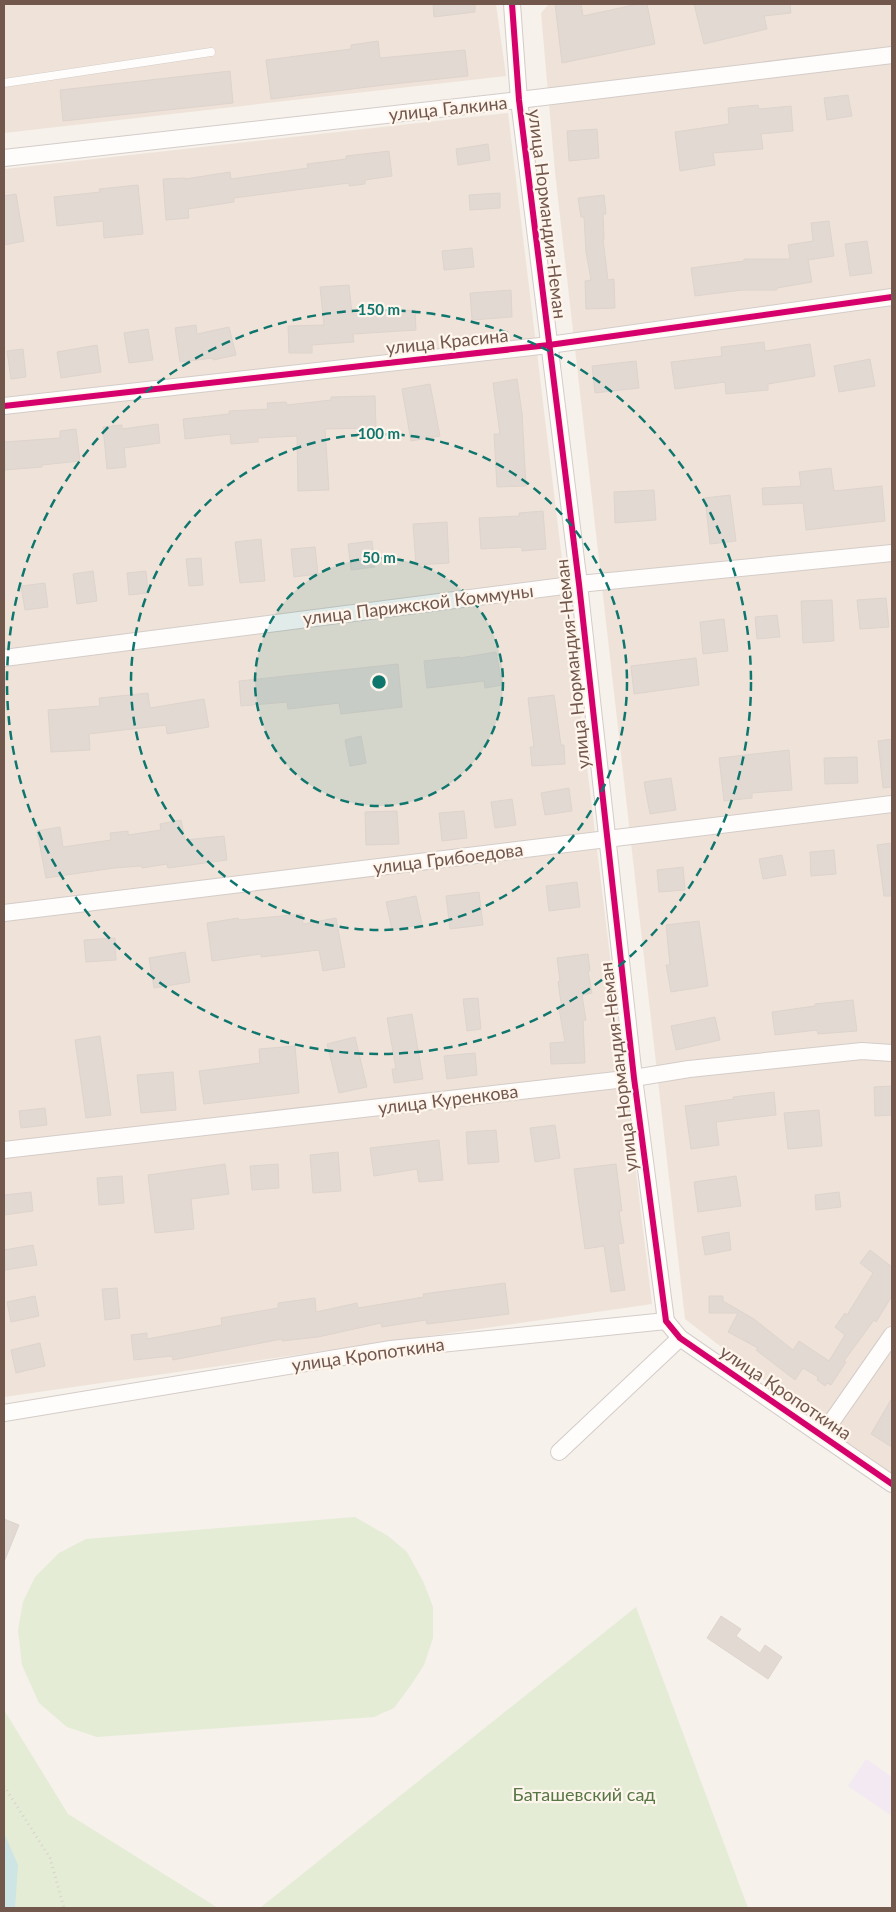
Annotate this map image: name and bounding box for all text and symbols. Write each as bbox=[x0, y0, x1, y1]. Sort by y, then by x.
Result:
street label: улица Галкина bbox=[388, 91, 508, 125]
street label: улица Нормандия-Неман bbox=[524, 108, 572, 320]
text: 150 m bbox=[358, 300, 400, 318]
street label: улица Красина bbox=[385, 324, 509, 358]
text: 100 m bbox=[358, 424, 400, 442]
text: 50 m bbox=[362, 548, 396, 566]
street label: улица Нормандия-Неман bbox=[550, 558, 594, 770]
street label: улица Парижской Коммуны bbox=[301, 579, 535, 629]
centre of rings bbox=[370, 673, 388, 691]
street label: улица Грибоедова bbox=[372, 838, 524, 878]
street label: улица Нормандия-Неман bbox=[594, 961, 642, 1173]
street label: улица Куренкова bbox=[377, 1079, 519, 1119]
street label: улица Кропоткина bbox=[290, 1332, 446, 1376]
street label: улица Кропоткина bbox=[716, 1340, 856, 1444]
park label: Баташевский сад bbox=[513, 1783, 655, 1805]

